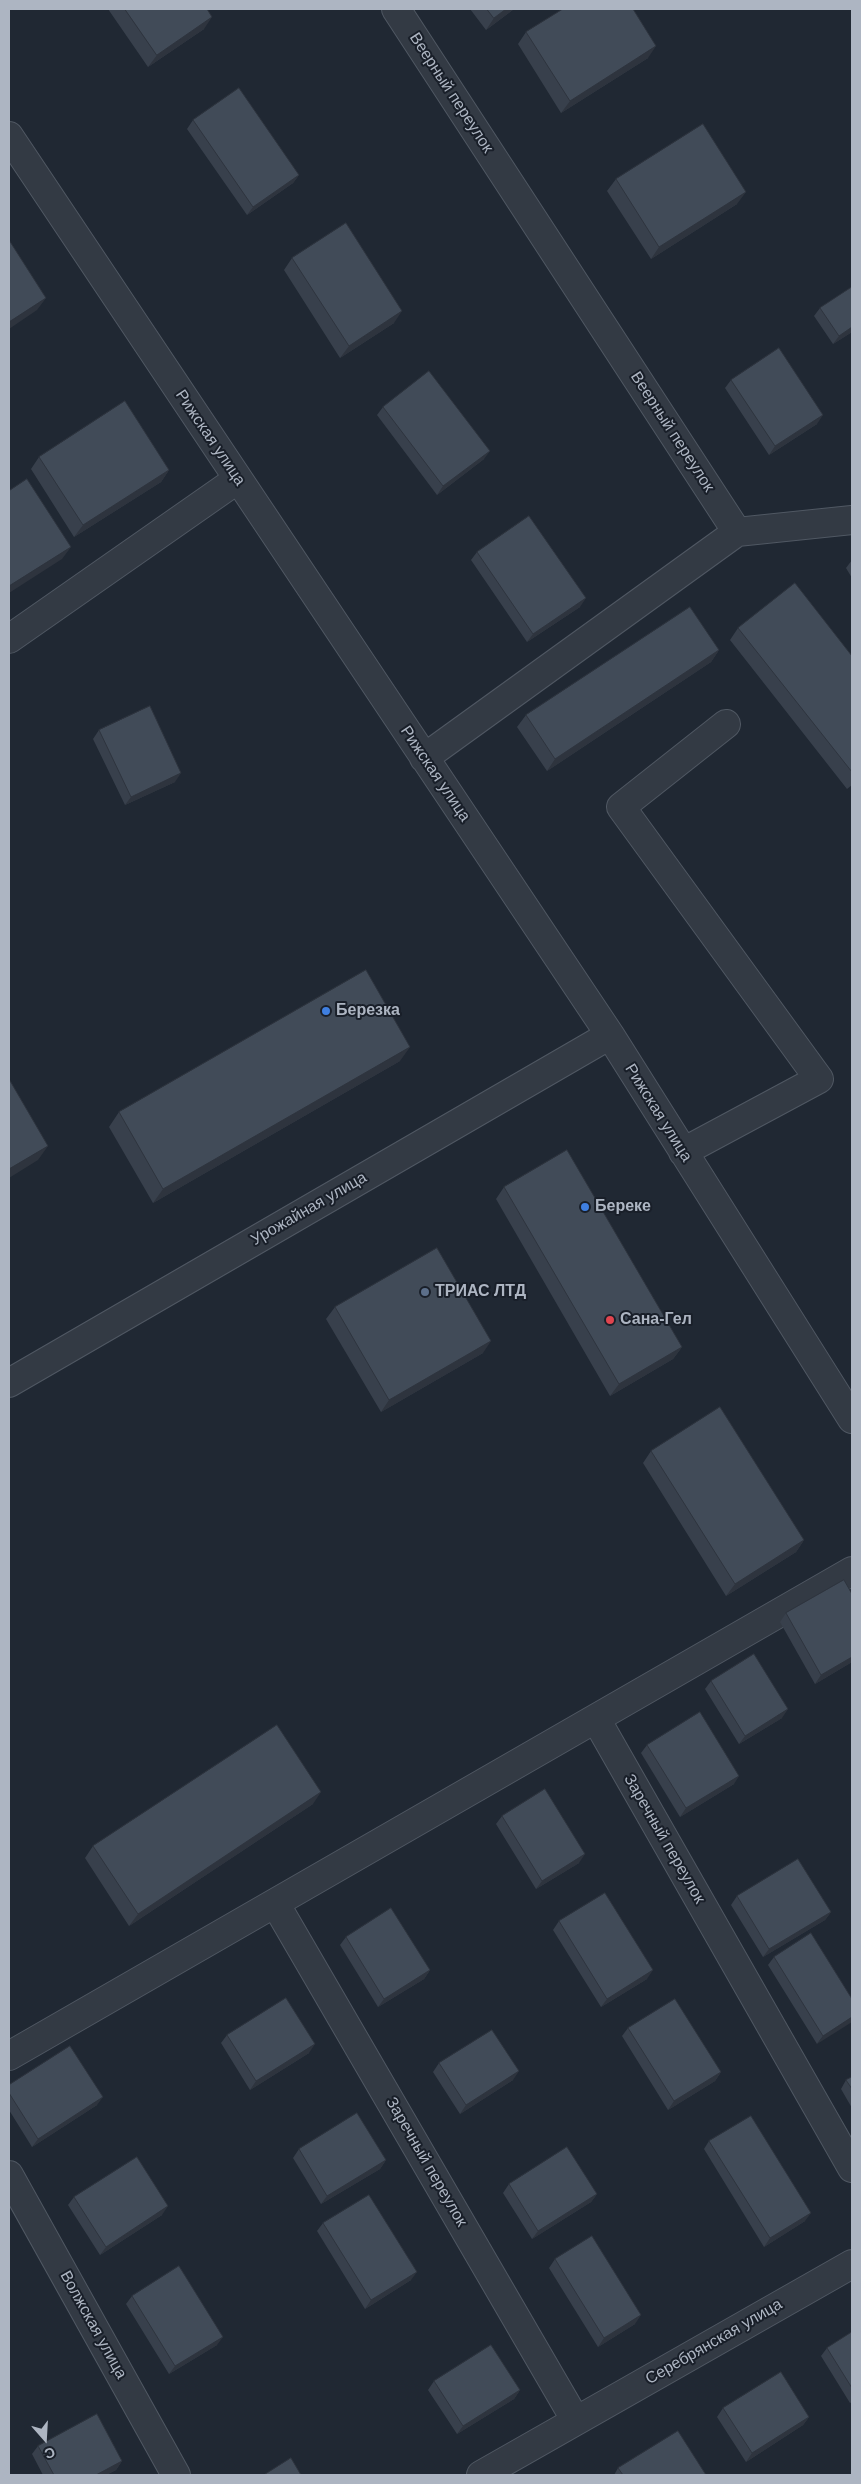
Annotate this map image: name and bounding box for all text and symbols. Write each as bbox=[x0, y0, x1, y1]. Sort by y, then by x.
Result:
street label: Веерный переулок bbox=[405, 29, 497, 157]
street label: Веерный переулок bbox=[626, 368, 718, 496]
street label: Рижская улица bbox=[171, 386, 249, 490]
street label: Рижская улица bbox=[396, 722, 474, 826]
place label: Березка bbox=[336, 1001, 400, 1021]
marker: Березка bbox=[320, 1005, 332, 1017]
street label: Рижская улица bbox=[620, 1061, 696, 1165]
street label: Урожайная улица bbox=[248, 1168, 370, 1250]
place label: Береке bbox=[595, 1197, 651, 1217]
marker: Береке bbox=[579, 1201, 591, 1213]
place label: ТРИАС ЛТД bbox=[435, 1282, 526, 1302]
marker: ТРИАС ЛТД bbox=[419, 1286, 431, 1298]
place label: Сана-Гел bbox=[620, 1310, 692, 1330]
marker: Сана-Гел bbox=[604, 1314, 616, 1326]
street label: Заречный переулок bbox=[619, 1771, 709, 1907]
street label: Заречный переулок bbox=[381, 2094, 471, 2230]
street label: Волжская улица bbox=[55, 2268, 131, 2382]
street label: Серебрянская улица bbox=[642, 2295, 786, 2389]
north arrow bbox=[20, 2414, 70, 2464]
text: С bbox=[42, 2444, 57, 2462]

